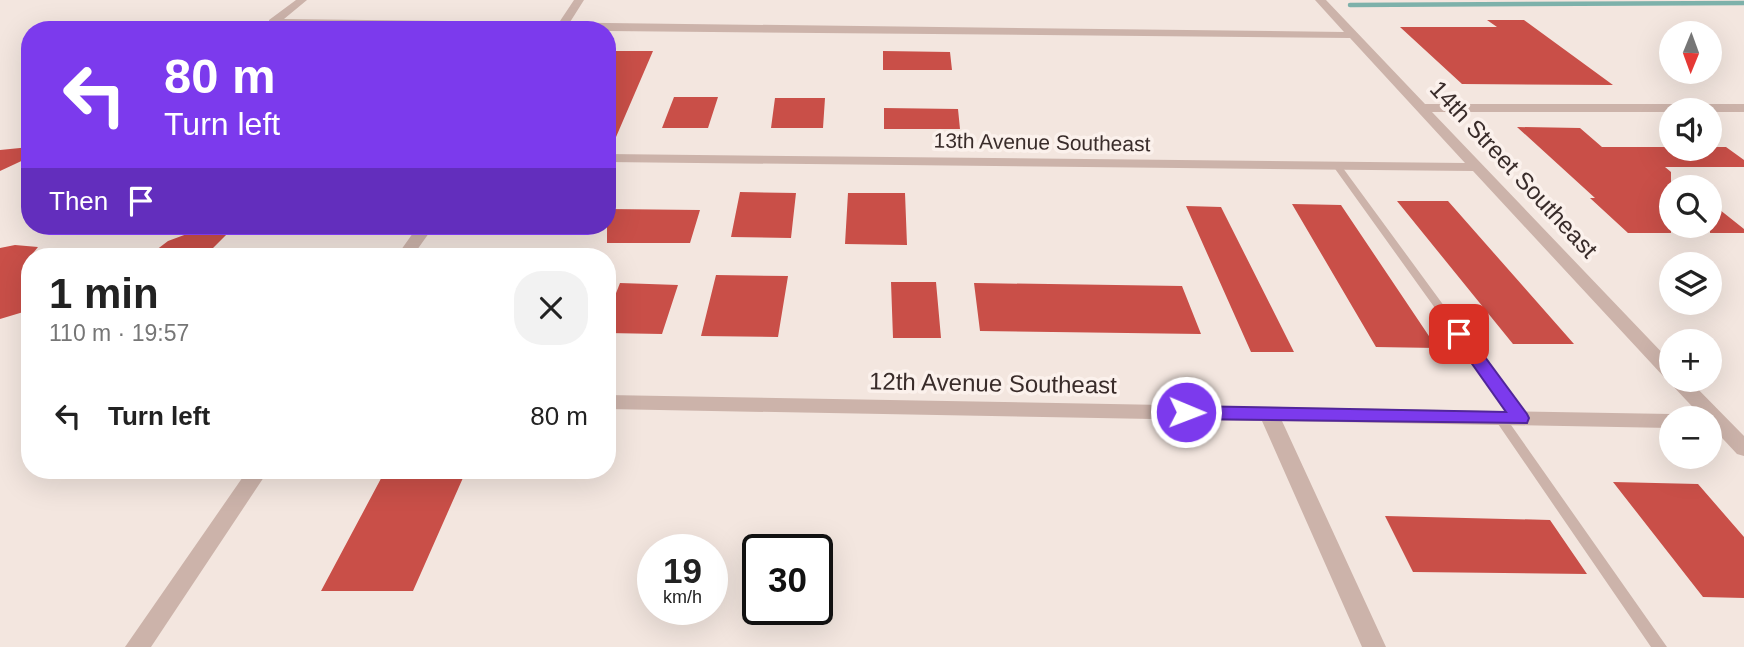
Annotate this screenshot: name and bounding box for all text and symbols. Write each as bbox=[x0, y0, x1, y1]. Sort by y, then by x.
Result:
north arrow bbox=[1659, 21, 1722, 84]
map controls bbox=[1659, 21, 1722, 469]
icon: left bbox=[49, 49, 140, 140]
text: 80 m bbox=[164, 49, 276, 103]
street label: 14th Street Southeast bbox=[1425, 75, 1603, 263]
button: sound bbox=[1659, 98, 1722, 161]
text: Turn left bbox=[164, 106, 280, 142]
street label: 13th Avenue Southeast bbox=[933, 129, 1151, 155]
button: search bbox=[1659, 175, 1722, 238]
icon: arrive bbox=[122, 182, 160, 220]
text: Then bbox=[49, 186, 108, 216]
button: layers bbox=[1659, 252, 1722, 315]
text: 1 min bbox=[49, 270, 159, 317]
button: close bbox=[514, 271, 588, 345]
pin bbox=[1429, 304, 1489, 364]
icon: arrive bbox=[1440, 315, 1478, 353]
text: 110 m · 19:57 bbox=[49, 320, 189, 346]
button: + bbox=[1659, 329, 1722, 392]
street label: 12th Avenue Southeast bbox=[869, 367, 1117, 399]
position arrow bbox=[1149, 375, 1223, 449]
icon: left bbox=[49, 397, 87, 435]
text: Turn left bbox=[108, 401, 210, 431]
text: 80 m bbox=[530, 401, 588, 431]
button: − bbox=[1659, 406, 1722, 469]
speed limit sign: 30 bbox=[742, 534, 833, 625]
text: 19 bbox=[663, 551, 702, 590]
text: km/h bbox=[663, 587, 702, 607]

